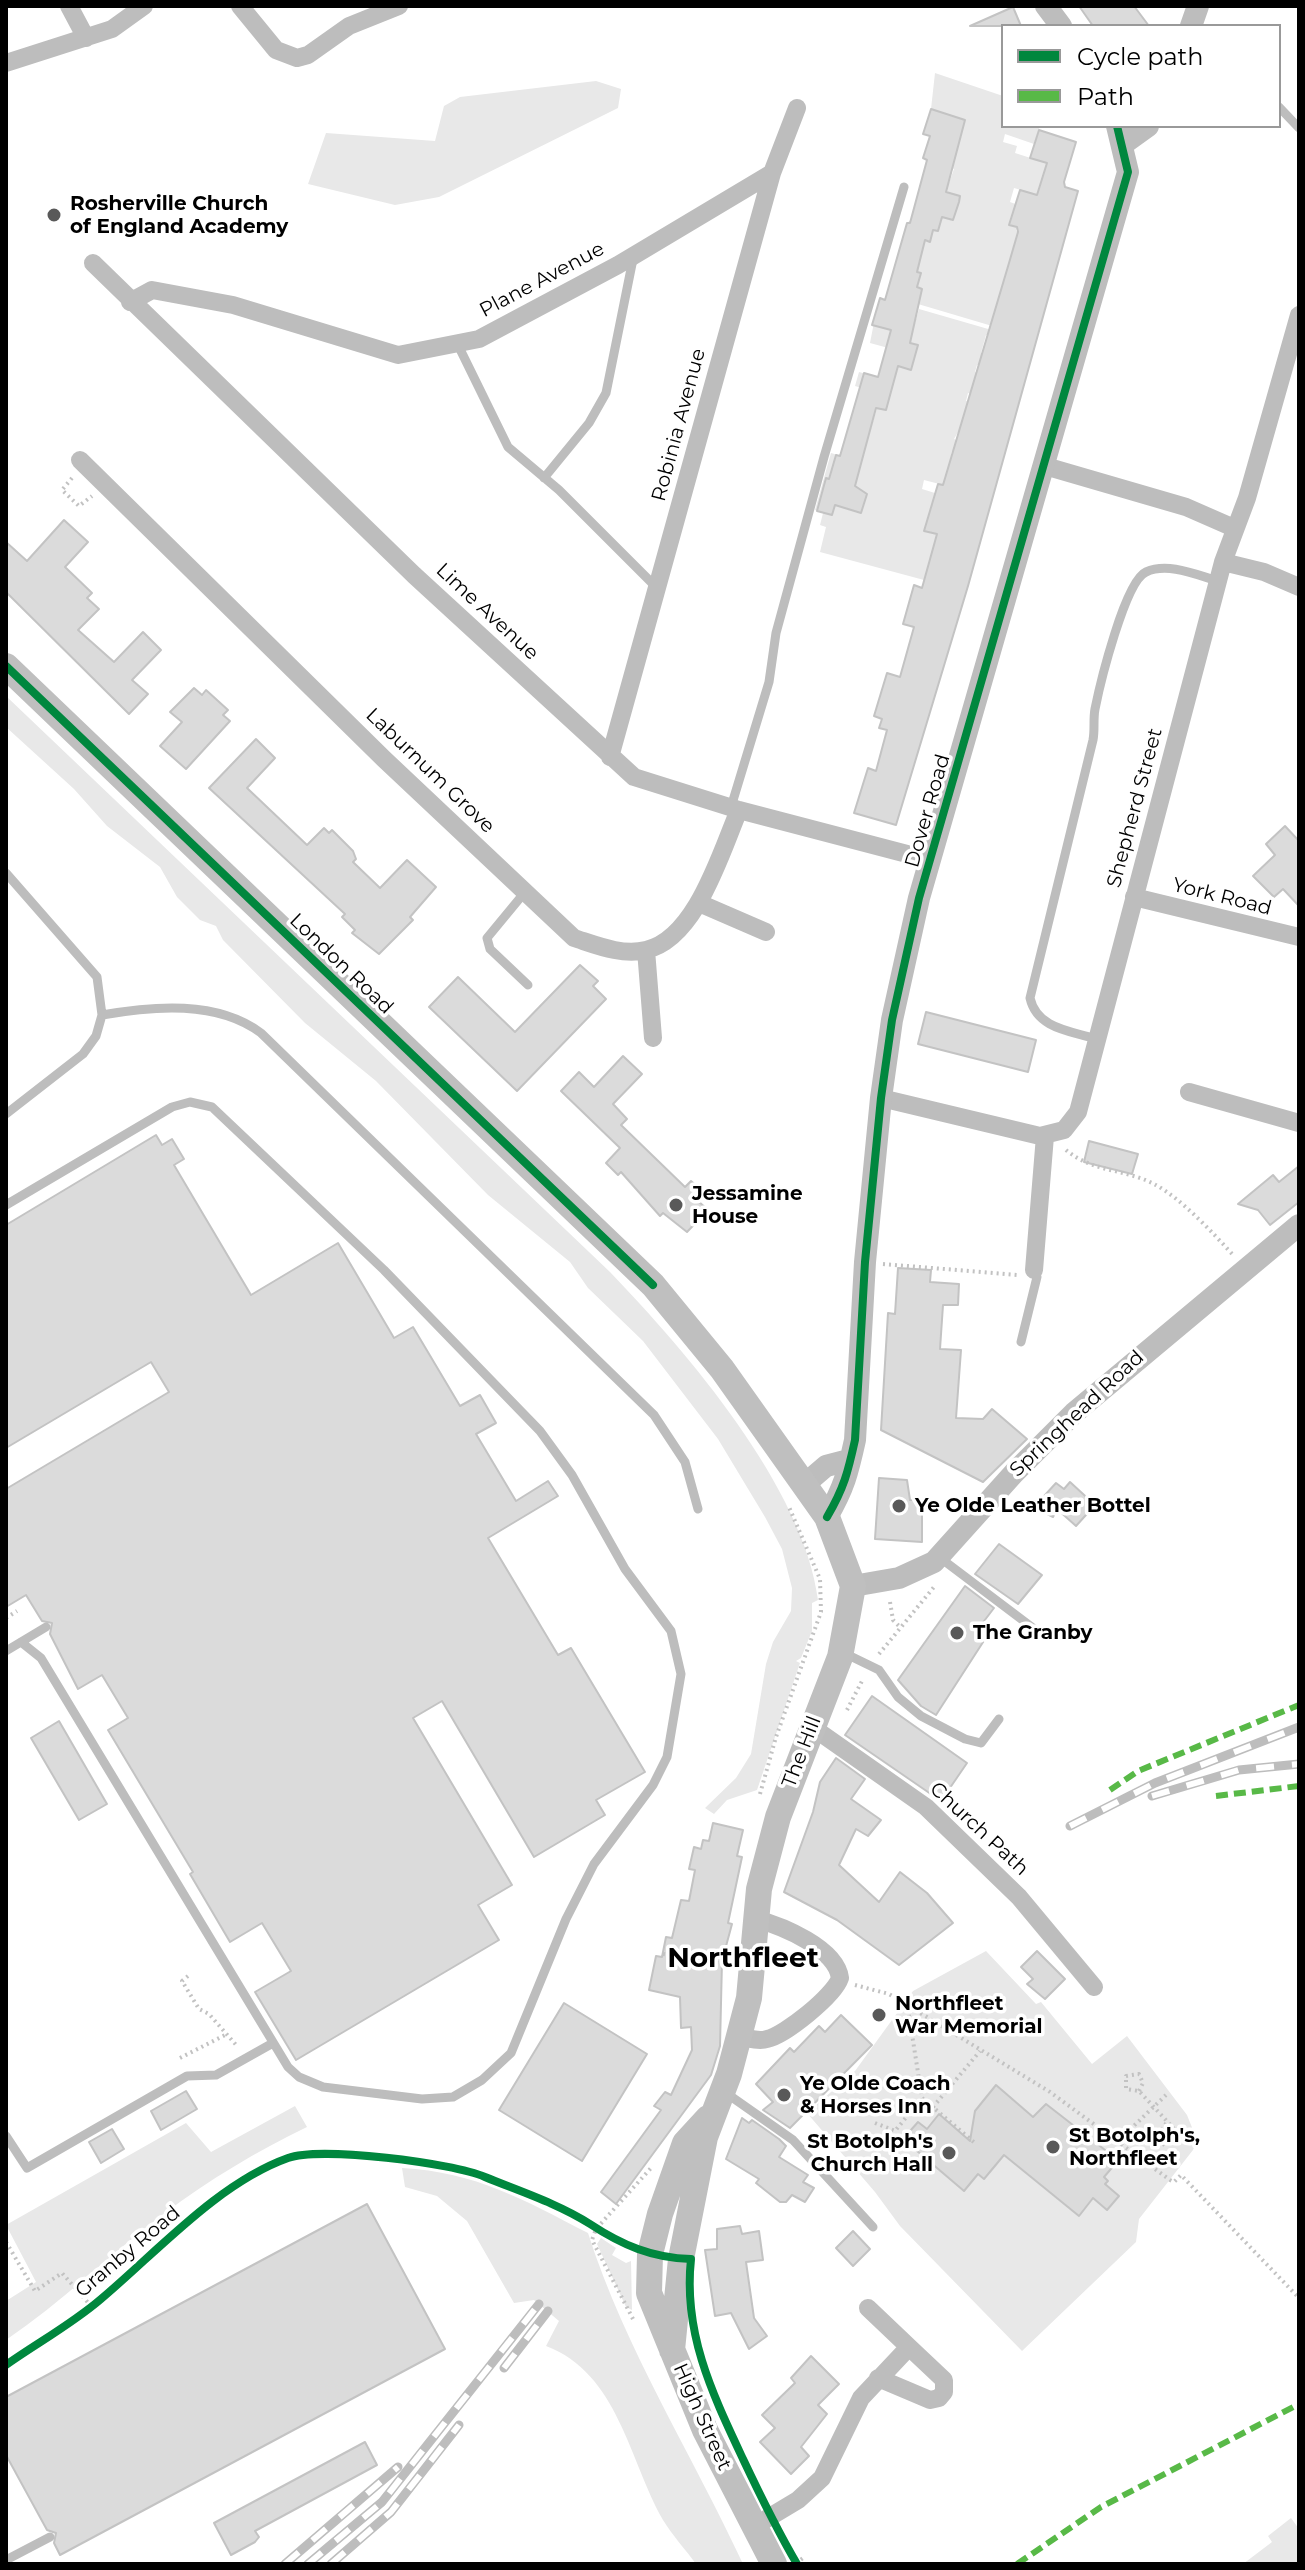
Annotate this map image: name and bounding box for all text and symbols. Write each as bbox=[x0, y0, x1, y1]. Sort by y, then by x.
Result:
legend bbox=[1001, 24, 1281, 128]
text: Cycle path bbox=[1077, 42, 1204, 71]
text: Path bbox=[1077, 82, 1134, 111]
place label: Rosherville Church of England Academy bbox=[70, 192, 288, 239]
marker: Rosherville Church of England Academy bbox=[45, 206, 63, 224]
street label: Plane Avenue bbox=[476, 237, 608, 323]
street label: Robinia Avenue bbox=[647, 346, 711, 504]
street label: Lime Avenue bbox=[431, 558, 543, 666]
street label: Laburnum Grove bbox=[361, 703, 499, 839]
street label: Shepherd Street bbox=[1102, 726, 1168, 890]
street label: Dover Road bbox=[900, 751, 956, 871]
street label: York Road bbox=[1170, 873, 1274, 921]
street label: London Road bbox=[284, 909, 398, 1019]
place label: Jessamine House bbox=[692, 1182, 803, 1229]
marker: Jessamine House bbox=[667, 1196, 685, 1214]
street label: Springhead Road bbox=[1005, 1346, 1149, 1482]
place label: Ye Olde Leather Bottel bbox=[915, 1494, 1151, 1518]
marker: Ye Olde Leather Bottel bbox=[890, 1497, 908, 1515]
place label: The Granby bbox=[973, 1621, 1092, 1645]
marker: The Granby bbox=[948, 1624, 966, 1642]
street label: The Hill bbox=[777, 1713, 827, 1791]
street label: Church Path bbox=[925, 1777, 1033, 1881]
district label: Northfleet bbox=[667, 1942, 819, 1976]
place label: Northfleet War Memorial bbox=[895, 1992, 1043, 2039]
marker: Northfleet War Memorial bbox=[870, 2006, 888, 2024]
place label: Ye Olde Coach & Horses Inn bbox=[800, 2072, 951, 2119]
marker: Ye Olde Coach & Horses Inn bbox=[775, 2086, 793, 2104]
place label: St Botolph's, Northfleet bbox=[1069, 2124, 1200, 2171]
place label: St Botolph's Church Hall bbox=[807, 2130, 933, 2177]
marker: St Botolph's, Northfleet bbox=[1044, 2138, 1062, 2156]
marker: St Botolph's Church Hall bbox=[940, 2144, 958, 2162]
street label: Granby Road bbox=[71, 2201, 185, 2303]
street label: High Street bbox=[668, 2360, 736, 2474]

